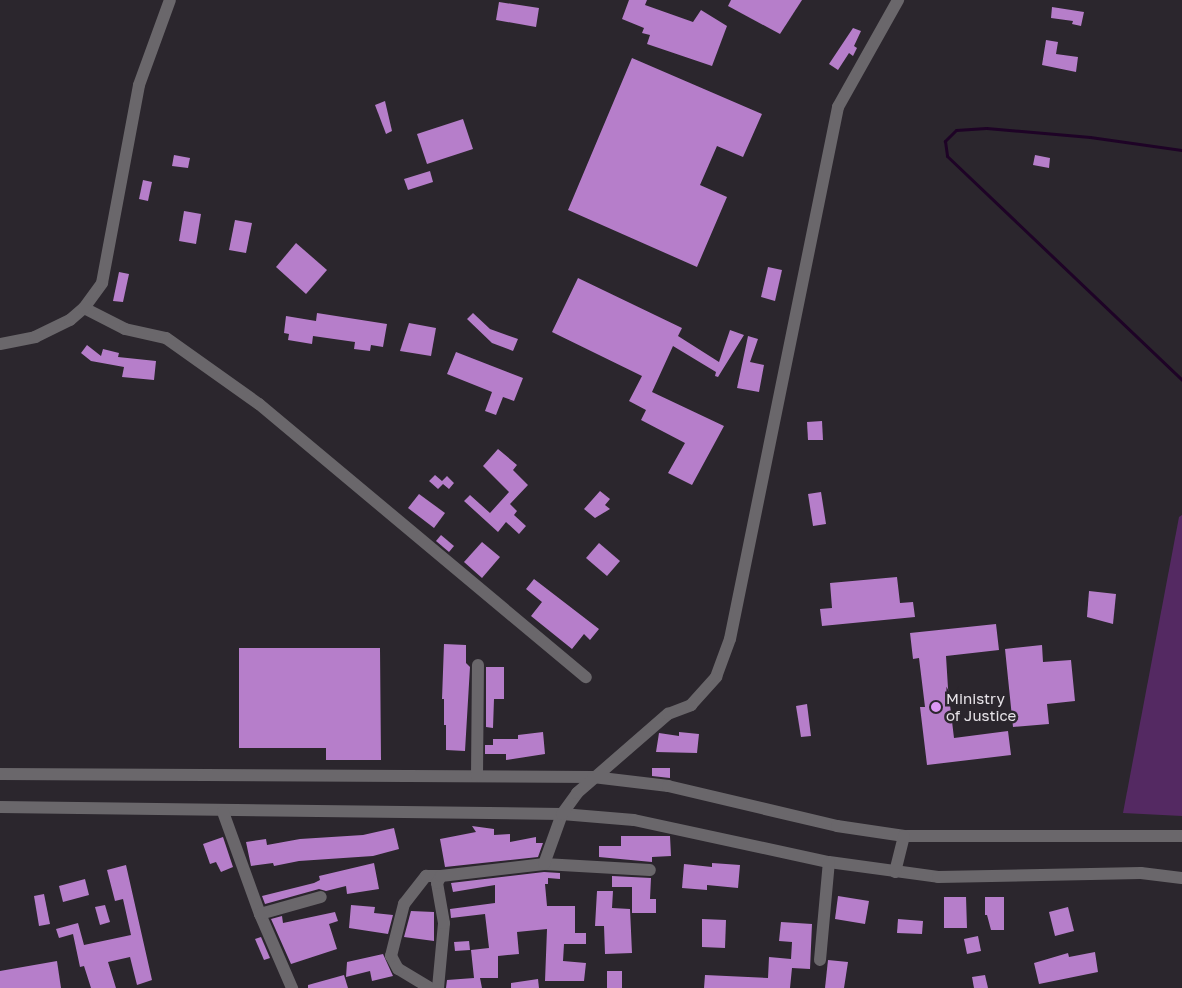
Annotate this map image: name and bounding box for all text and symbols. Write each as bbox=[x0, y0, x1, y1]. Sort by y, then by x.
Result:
place label: Ministry of Justice bbox=[946, 689, 1016, 724]
marker: Ministry of Justice bbox=[930, 701, 942, 713]

